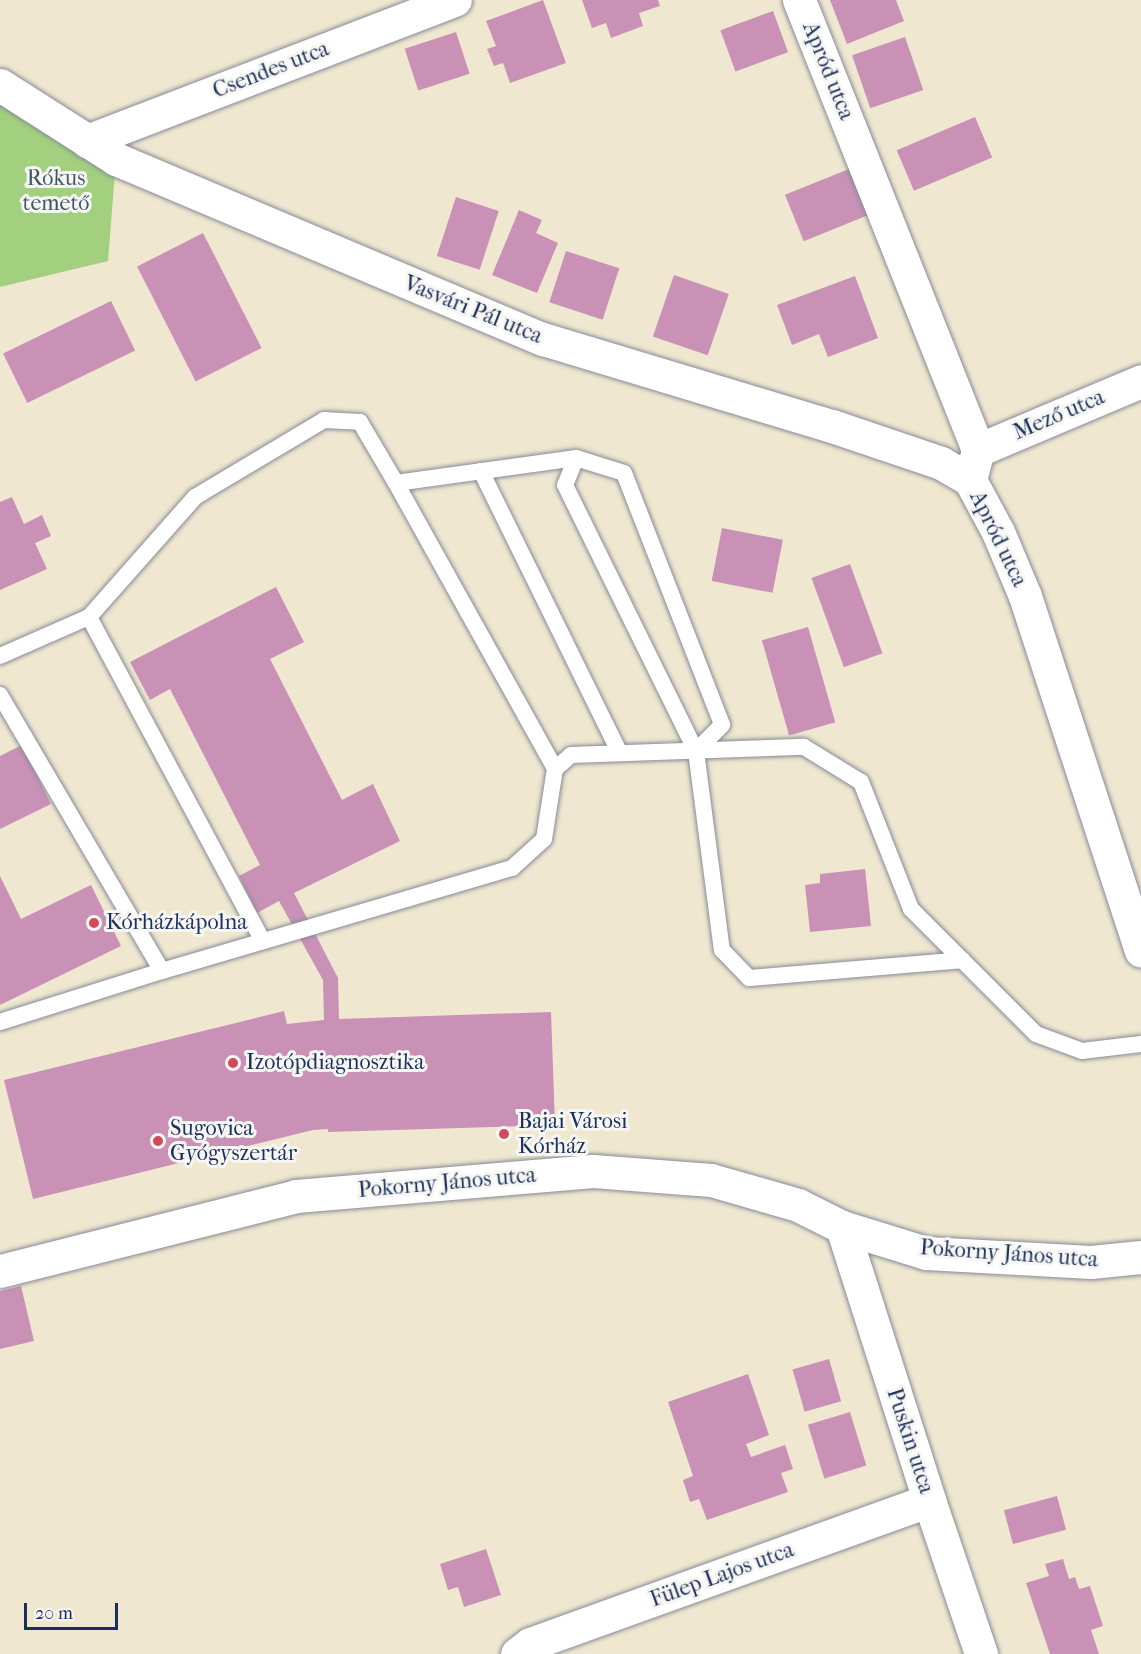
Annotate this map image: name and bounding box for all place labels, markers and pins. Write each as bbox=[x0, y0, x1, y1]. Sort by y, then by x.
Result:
place label: Kórházkápolna bbox=[106, 910, 247, 936]
marker: Kórházkápolna bbox=[87, 916, 101, 930]
place label: Izotópdiagnosztika bbox=[246, 1050, 424, 1076]
marker: Izotópdiagnosztika bbox=[224, 1054, 242, 1072]
place label: Bajai Városi Kórház bbox=[518, 1108, 628, 1160]
place label: Sugovica Gyógyszertár bbox=[170, 1115, 297, 1166]
marker: Bajai Városi Kórház bbox=[495, 1125, 513, 1143]
marker: Sugovica Gyógyszertár bbox=[151, 1134, 165, 1148]

